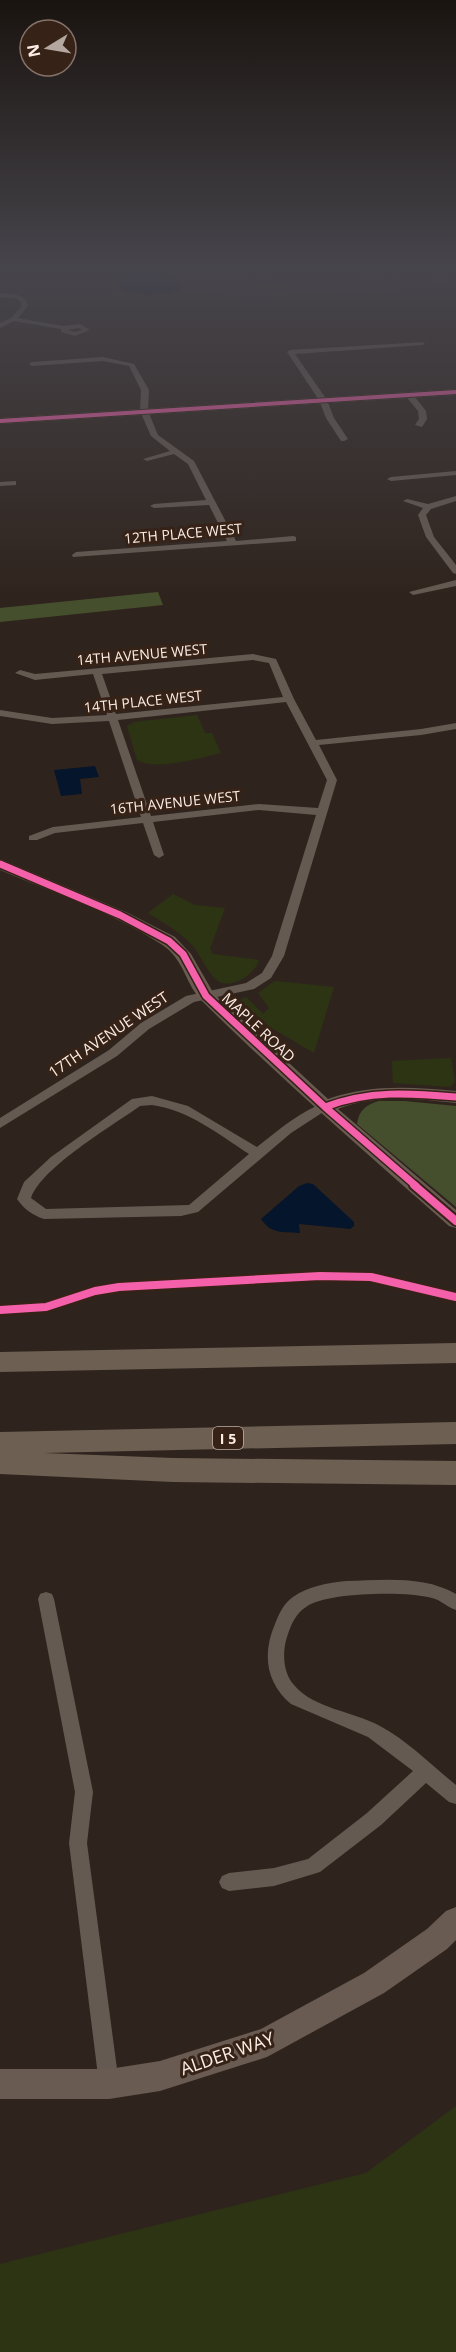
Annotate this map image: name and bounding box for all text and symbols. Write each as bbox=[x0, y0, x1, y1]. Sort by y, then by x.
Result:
north arrow bbox=[18, 18, 78, 78]
text: N bbox=[21, 42, 45, 59]
street label: 12TH PLACE WEST bbox=[123, 518, 243, 548]
street label: 14TH AVENUE WEST bbox=[76, 639, 208, 669]
street label: 14TH PLACE WEST bbox=[83, 685, 203, 717]
street label: 16TH AVENUE WEST bbox=[109, 786, 241, 818]
street label: 17TH AVENUE WEST bbox=[44, 986, 172, 1082]
street label: MAPLE ROAD bbox=[218, 988, 300, 1066]
road number: I 5 bbox=[213, 1427, 243, 1449]
street label: ALDER WAY bbox=[177, 2025, 278, 2080]

